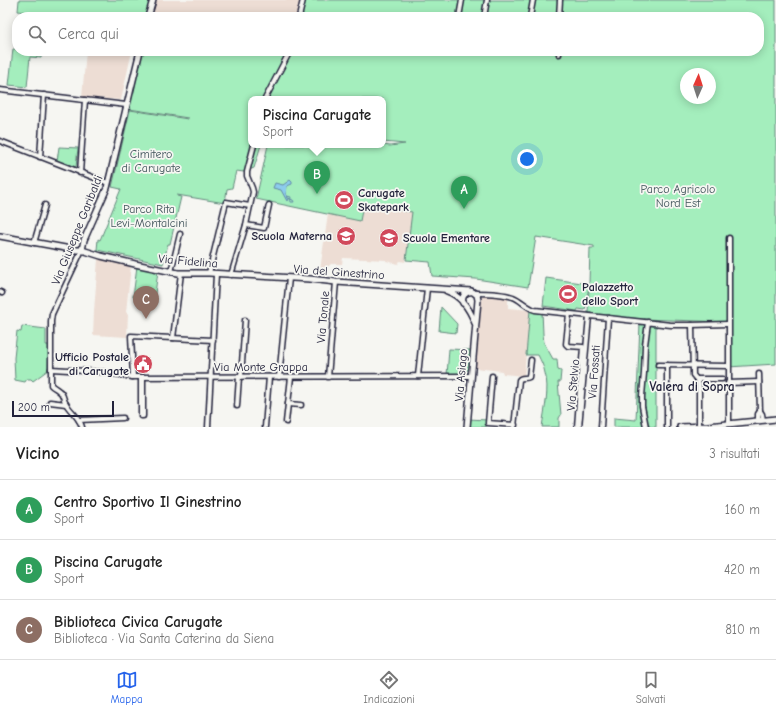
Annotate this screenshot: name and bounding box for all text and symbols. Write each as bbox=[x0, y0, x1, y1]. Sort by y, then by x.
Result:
search box bbox=[12, 12, 764, 56]
icon: search bbox=[26, 23, 48, 45]
text: Cerca qui bbox=[58, 25, 119, 43]
north arrow bbox=[680, 68, 716, 104]
popup bbox=[248, 96, 386, 148]
text: Piscina Carugate bbox=[263, 106, 371, 124]
text: Sport bbox=[263, 124, 293, 139]
park label: Cimitero di Carugate bbox=[121, 147, 181, 175]
your location bbox=[517, 149, 537, 169]
pin: B bbox=[304, 161, 330, 194]
street label: Via Giuseppe Garibaldi bbox=[49, 173, 105, 287]
pin: A bbox=[451, 176, 477, 209]
park label: Parco Agricolo Nord Est bbox=[641, 182, 715, 210]
place label: Carugate Skatepark bbox=[358, 186, 409, 214]
sports icon: Carugate Skatepark bbox=[333, 189, 355, 211]
park label: Parco Rita Levi-Montalcini bbox=[110, 202, 188, 230]
school or university icon: Scuola Materna bbox=[335, 225, 357, 247]
school or university icon: Scuola Ementare bbox=[378, 227, 400, 249]
place label: Scuola Materna bbox=[251, 229, 332, 243]
place label: Scuola Ementare bbox=[403, 231, 490, 245]
street label: Via Fidelina bbox=[158, 251, 218, 271]
street label: Via del Ginestrino bbox=[293, 262, 385, 282]
place label: Palazzetto dello Sport bbox=[582, 280, 639, 308]
sports icon: Palazzetto dello Sport bbox=[557, 283, 579, 305]
pin: C bbox=[133, 286, 159, 319]
street label: Via Tonale bbox=[314, 290, 332, 344]
street label: Via Fossati bbox=[585, 344, 603, 400]
street label: Via Asiago bbox=[452, 348, 470, 402]
place label: Ufficio Postale di Carugate bbox=[55, 350, 129, 378]
public building icon: Ufficio Postale di Carugate bbox=[132, 353, 154, 375]
street label: Via Stelvio bbox=[564, 359, 582, 411]
street label: Via Monte Grappa bbox=[214, 360, 308, 374]
district label: Valera di Sopra bbox=[649, 379, 735, 394]
scale bar bbox=[12, 399, 114, 418]
text: 200 m bbox=[18, 401, 50, 414]
text: Vicino bbox=[16, 444, 59, 463]
text: 3 risultati bbox=[709, 446, 760, 461]
text: Centro Sportivo Il Ginestrino bbox=[54, 493, 242, 511]
text: A bbox=[25, 502, 33, 517]
text: 160 m bbox=[725, 502, 760, 517]
text: Sport bbox=[54, 511, 84, 526]
text: Piscina Carugate bbox=[54, 553, 162, 571]
text: B bbox=[25, 562, 33, 577]
text: 420 m bbox=[724, 562, 760, 577]
text: Sport bbox=[54, 571, 84, 586]
text: Biblioteca Civica Carugate bbox=[54, 613, 222, 631]
text: C bbox=[25, 622, 33, 637]
text: 810 m bbox=[725, 622, 760, 637]
text: Biblioteca · Via Santa Caterina da Siena bbox=[54, 631, 274, 646]
tab: Mappa bbox=[110, 669, 143, 706]
tab: Indicazioni bbox=[364, 669, 415, 706]
tab: Salvati bbox=[636, 669, 666, 706]

